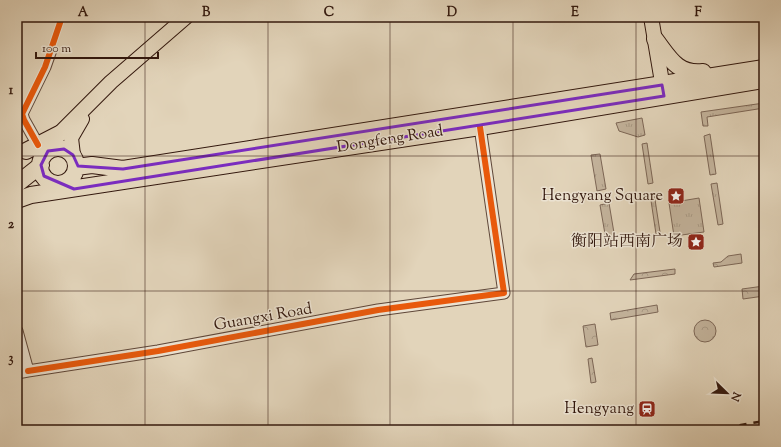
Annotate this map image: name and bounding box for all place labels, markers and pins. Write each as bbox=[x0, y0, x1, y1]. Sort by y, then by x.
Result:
place label: Hengyang Square bbox=[542, 185, 663, 208]
place icon: Hengyang Square bbox=[666, 186, 686, 206]
place label: 衡阳站西南广场 bbox=[571, 231, 683, 254]
place icon: 衡阳站西南广场 bbox=[686, 232, 706, 252]
place label: Hengyang bbox=[564, 398, 634, 421]
station icon: Hengyang bbox=[637, 399, 657, 419]

